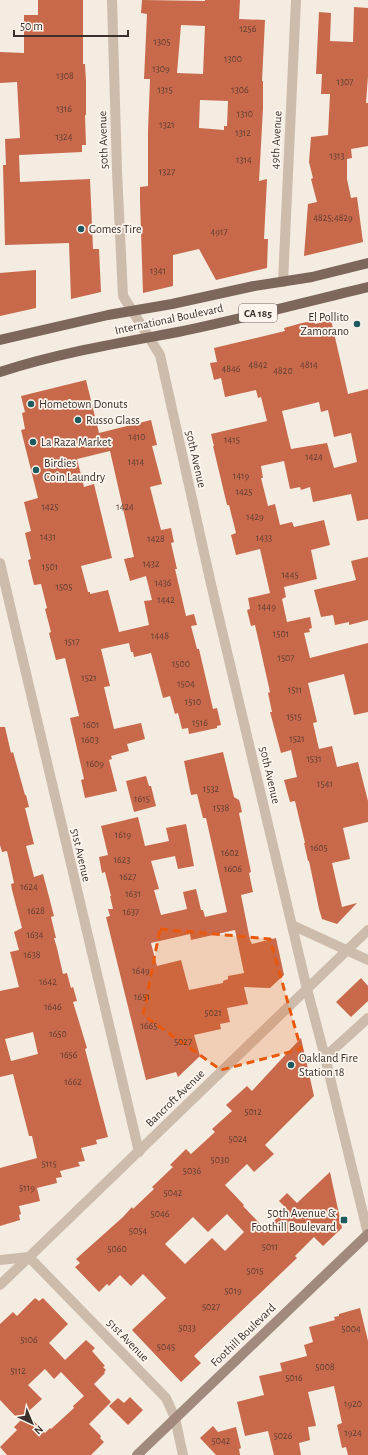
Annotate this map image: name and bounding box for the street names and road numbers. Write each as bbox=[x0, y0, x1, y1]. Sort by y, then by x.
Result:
street label: 49th Avenue bbox=[268, 110, 284, 170]
street label: 50th Avenue bbox=[96, 111, 110, 169]
street label: International Boulevard bbox=[114, 302, 224, 336]
road number: CA 185 bbox=[239, 304, 277, 322]
street label: 50th Avenue bbox=[184, 429, 208, 489]
street label: 50th Avenue bbox=[258, 745, 282, 805]
street label: 51st Avenue bbox=[69, 827, 93, 883]
street label: Bancroft Avenue bbox=[143, 1067, 207, 1129]
street label: Foothill Boulevard bbox=[208, 1301, 278, 1369]
street label: 51st Avenue bbox=[105, 1316, 151, 1364]

